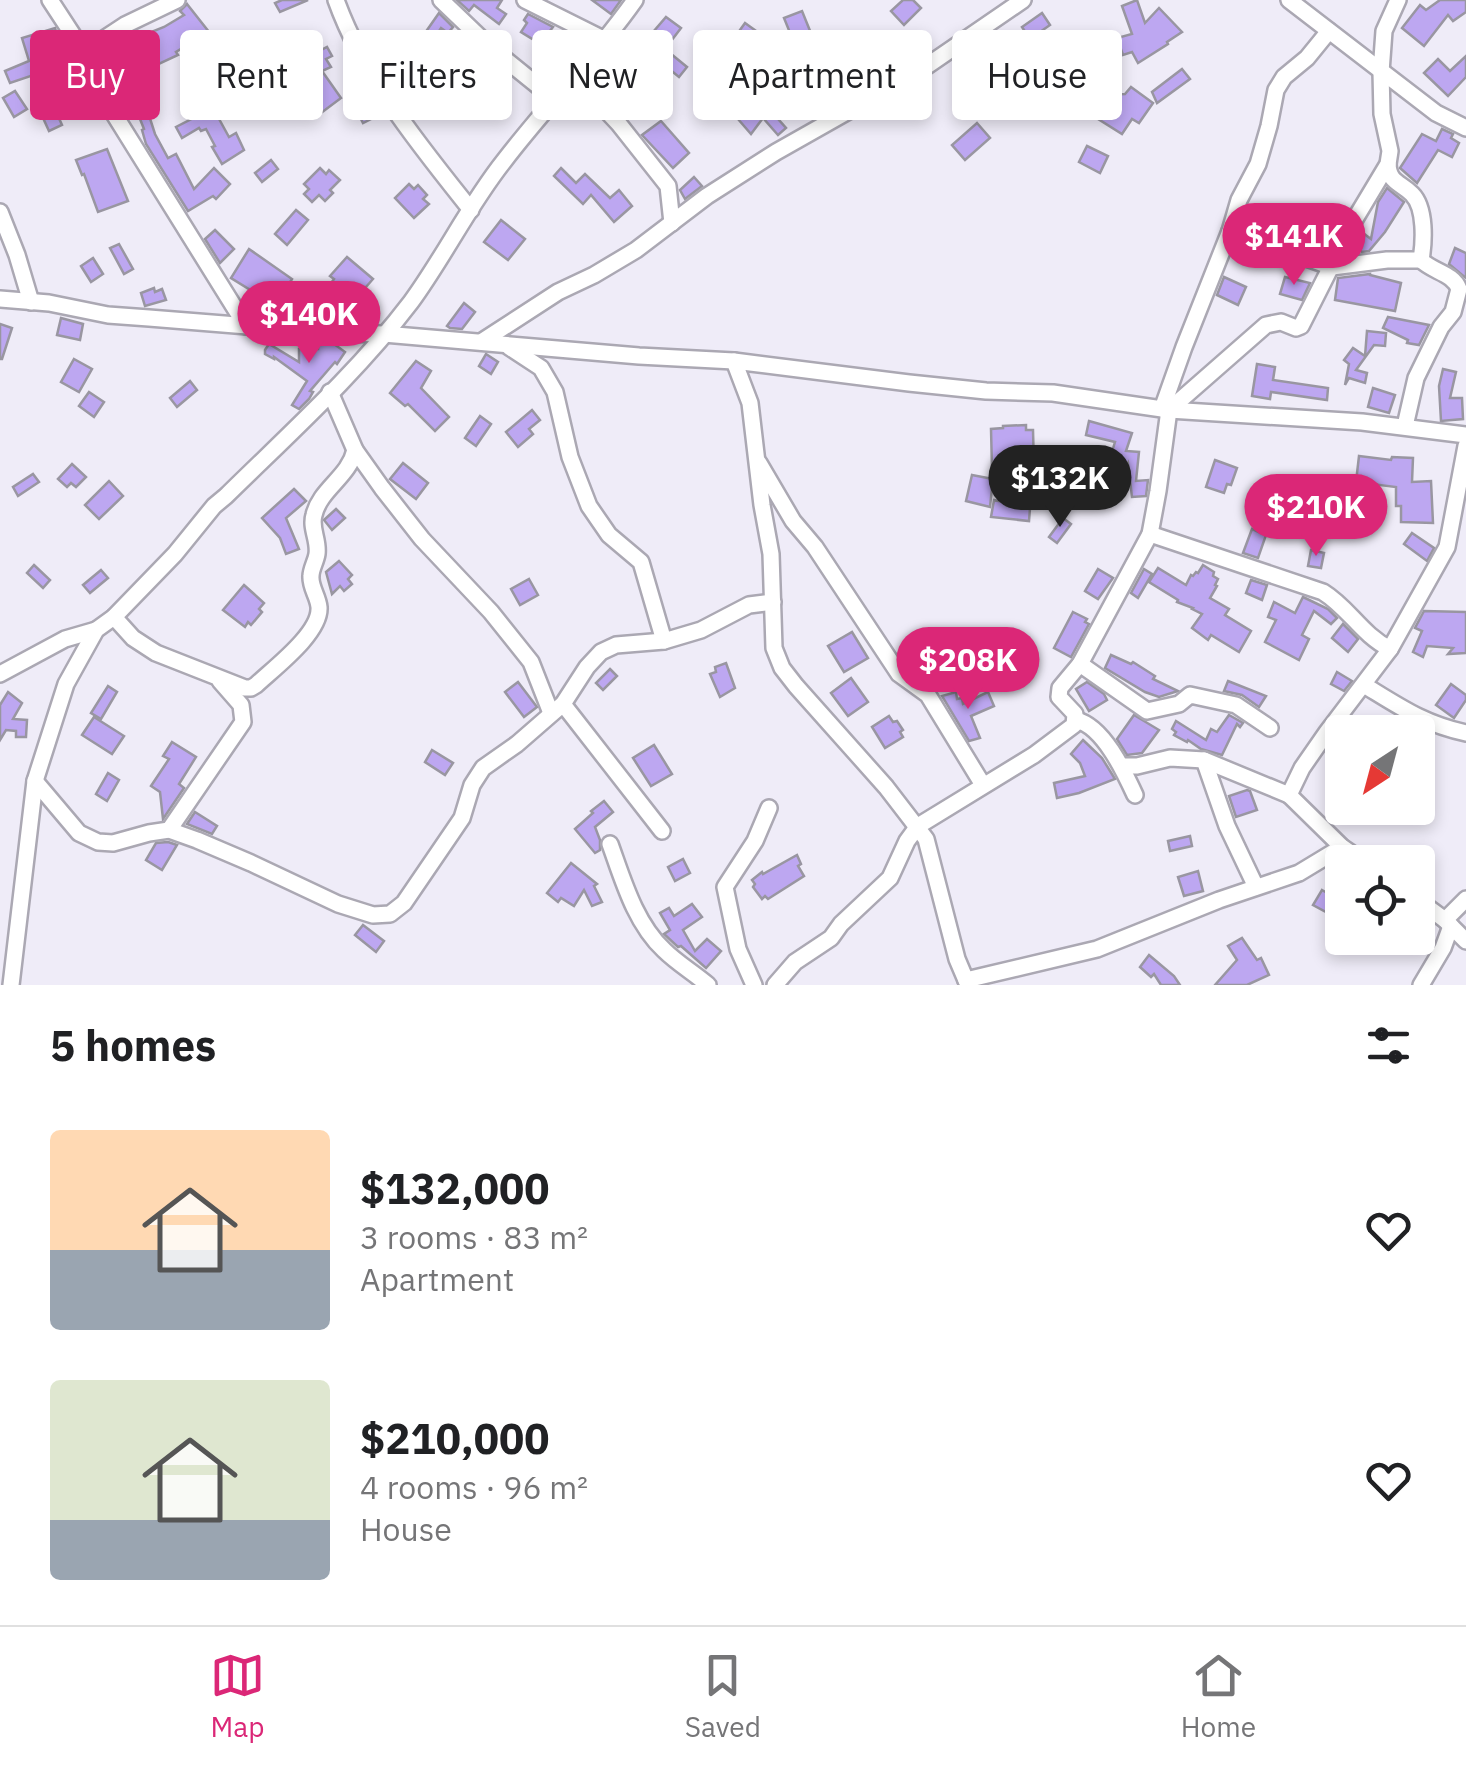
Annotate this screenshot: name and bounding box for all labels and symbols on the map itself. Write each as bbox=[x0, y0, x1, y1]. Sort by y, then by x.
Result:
pin: $141K bbox=[1224, 203, 1364, 288]
pin: $140K bbox=[239, 281, 379, 366]
pin: $132K bbox=[990, 445, 1130, 530]
pin: $210K bbox=[1246, 474, 1386, 559]
pin: $208K bbox=[898, 627, 1038, 712]
north arrow bbox=[1325, 715, 1435, 825]

